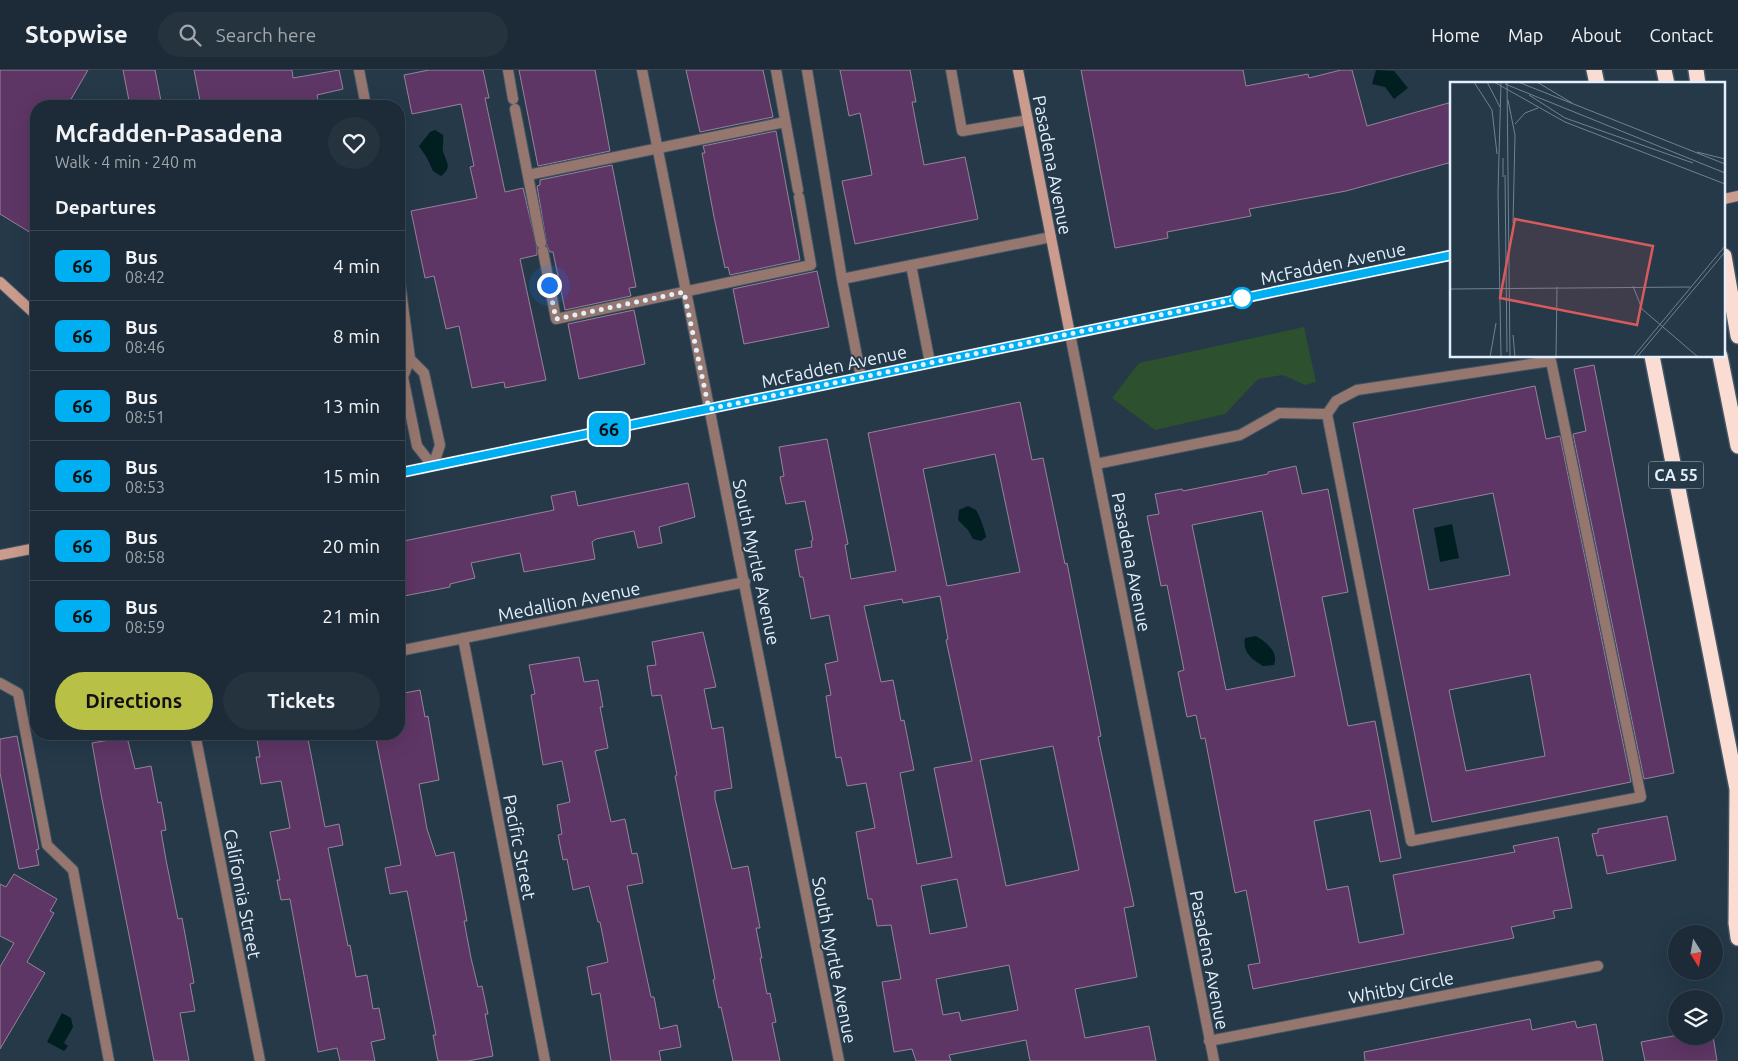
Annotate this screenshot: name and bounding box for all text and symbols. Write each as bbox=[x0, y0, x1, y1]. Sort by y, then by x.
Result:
search box bbox=[158, 12, 508, 57]
text: Stopwise bbox=[25, 21, 128, 48]
icon: search bbox=[176, 21, 204, 49]
text: Search here bbox=[216, 24, 316, 46]
text: Home bbox=[1431, 25, 1480, 45]
text: Map bbox=[1508, 25, 1543, 45]
text: About bbox=[1571, 25, 1621, 45]
text: Contact bbox=[1649, 25, 1713, 45]
inset map bbox=[1450, 82, 1726, 358]
street label: Pasadena Avenue bbox=[1030, 94, 1076, 236]
button: heart bbox=[328, 117, 380, 169]
text: Mcfadden-Pasadena bbox=[55, 120, 283, 147]
text: Walk · 4 min · 240 m bbox=[55, 153, 197, 171]
text: Departures bbox=[55, 196, 156, 218]
street label: McFadden Avenue bbox=[1258, 238, 1408, 288]
text: Bus bbox=[125, 246, 158, 268]
text: 4 min bbox=[333, 255, 380, 277]
text: 66 bbox=[72, 256, 93, 276]
text: 08:42 bbox=[125, 268, 165, 286]
your location bbox=[537, 273, 562, 298]
unlabelled marker bbox=[1231, 287, 1253, 309]
text: Bus bbox=[125, 316, 158, 338]
text: 8 min bbox=[333, 325, 380, 347]
text: 66 bbox=[72, 326, 93, 346]
text: 08:46 bbox=[125, 338, 165, 356]
street label: McFadden Avenue bbox=[759, 341, 909, 391]
text: Bus bbox=[125, 386, 158, 408]
text: 13 min bbox=[322, 395, 380, 417]
text: 66 bbox=[72, 396, 93, 416]
text: 08:51 bbox=[125, 408, 165, 426]
line badge: 66 bbox=[586, 413, 632, 445]
text: 66 bbox=[599, 419, 619, 439]
text: Bus bbox=[125, 456, 158, 478]
road number: CA 55 bbox=[1648, 462, 1704, 488]
text: 15 min bbox=[322, 465, 380, 487]
text: 66 bbox=[72, 466, 93, 486]
street label: South Myrtle Avenue bbox=[730, 477, 784, 647]
text: 08:53 bbox=[125, 478, 165, 496]
street label: Pasadena Avenue bbox=[1109, 491, 1155, 633]
text: Bus bbox=[125, 526, 158, 548]
text: 20 min bbox=[322, 535, 380, 557]
text: 66 bbox=[72, 536, 93, 556]
text: 08:58 bbox=[125, 548, 165, 566]
street label: Medallion Avenue bbox=[496, 577, 642, 625]
text: Bus bbox=[125, 596, 158, 618]
text: 21 min bbox=[322, 605, 380, 627]
text: 66 bbox=[72, 606, 93, 626]
text: 08:59 bbox=[125, 618, 165, 636]
button: Directions bbox=[55, 672, 213, 730]
button: Tickets bbox=[223, 672, 380, 730]
street label: Pacific Street bbox=[500, 793, 540, 901]
street label: California Street bbox=[221, 827, 265, 961]
street label: South Myrtle Avenue bbox=[809, 875, 861, 1045]
street label: Pasadena Avenue bbox=[1187, 889, 1233, 1031]
north arrow bbox=[1668, 925, 1722, 980]
map controls bbox=[1668, 925, 1723, 1045]
street label: Whitby Circle bbox=[1347, 967, 1455, 1007]
button: layers bbox=[1668, 990, 1723, 1045]

